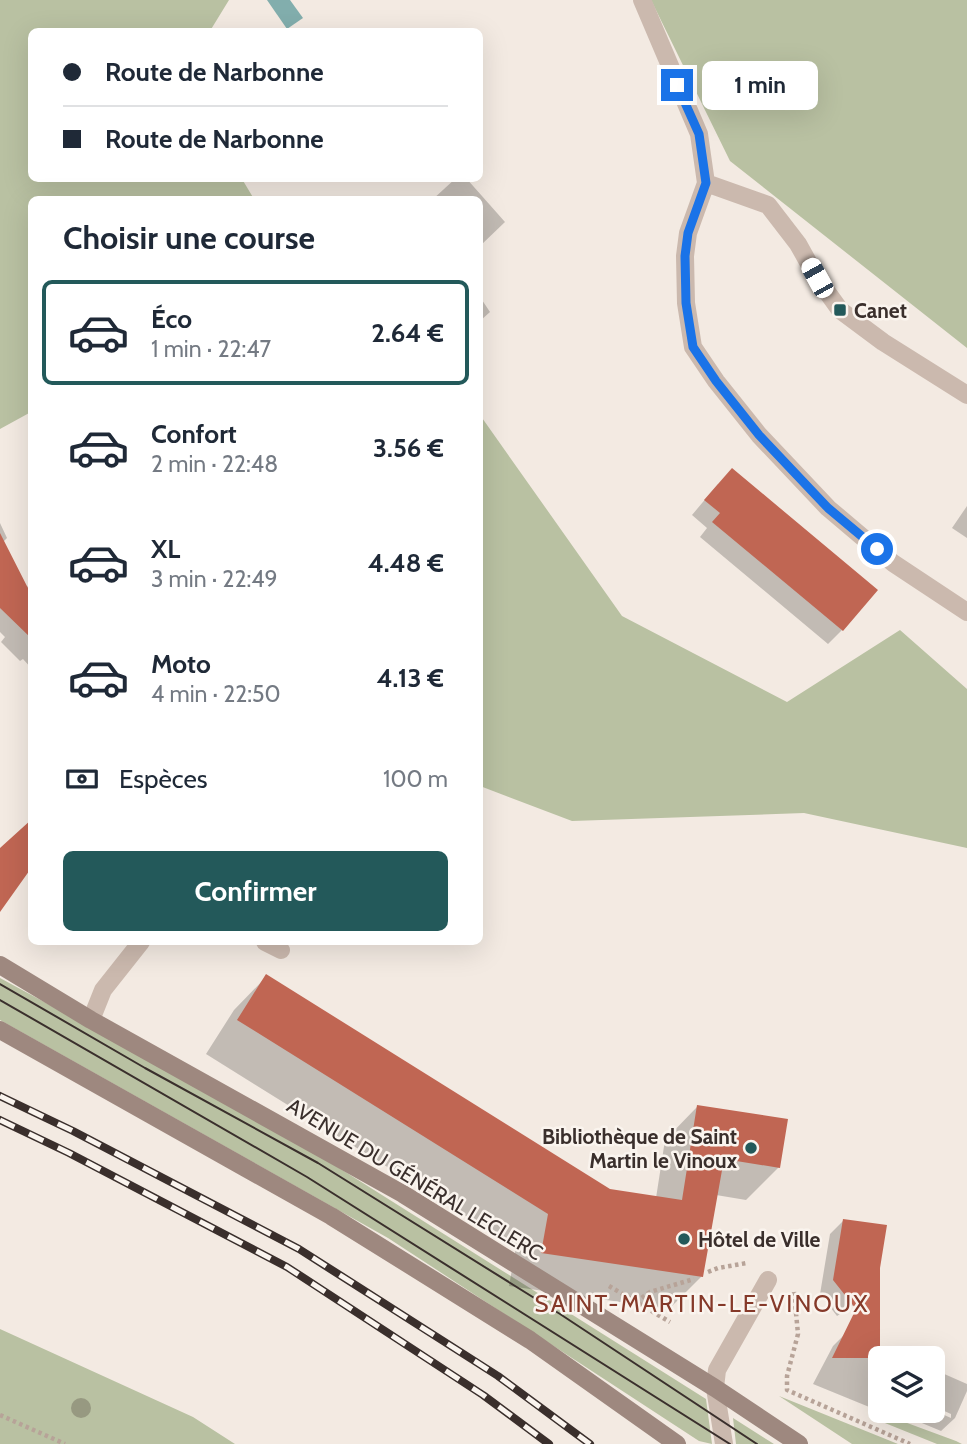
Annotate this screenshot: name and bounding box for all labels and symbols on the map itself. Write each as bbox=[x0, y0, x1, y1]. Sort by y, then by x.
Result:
callout: 1 min bbox=[702, 60, 817, 110]
route end bbox=[661, 69, 693, 101]
car bbox=[798, 255, 837, 301]
place label: Canet bbox=[854, 298, 907, 323]
marker: Canet bbox=[832, 302, 848, 318]
route start bbox=[861, 533, 893, 565]
street label: AVENUE DU GÉNÉRAL LECLERC bbox=[283, 1093, 547, 1265]
place label: Bibliothèque de Saint Martin le Vinoux bbox=[542, 1124, 738, 1173]
marker: Bibliothèque de Saint Martin le Vinoux bbox=[743, 1140, 759, 1156]
place label: Hôtel de Ville bbox=[698, 1227, 821, 1252]
marker: Hôtel de Ville bbox=[676, 1231, 692, 1247]
district label: SAINT-MARTIN-LE-VINOUX bbox=[535, 1289, 869, 1318]

